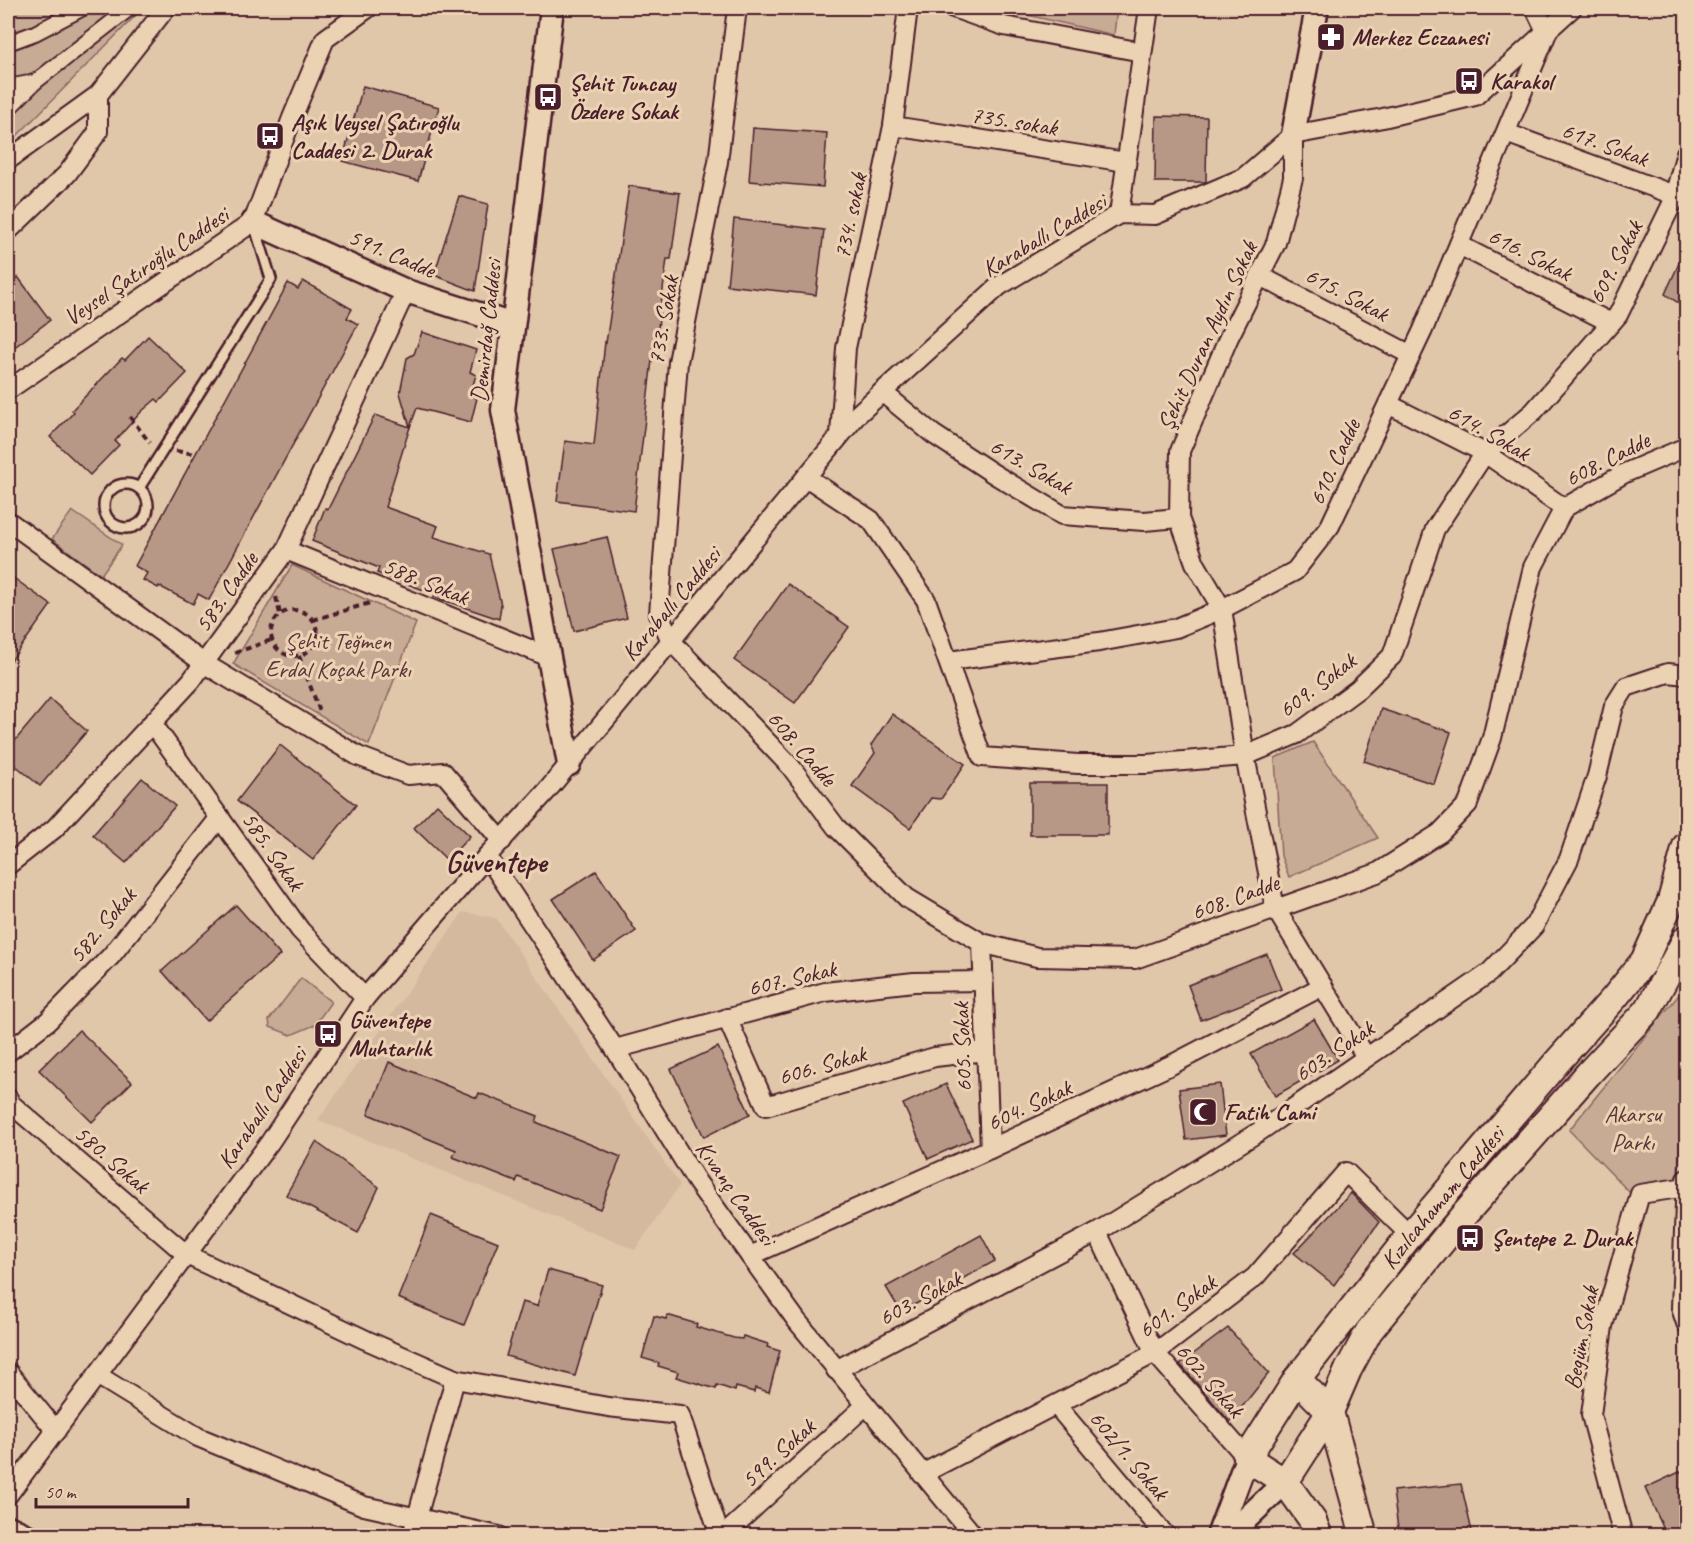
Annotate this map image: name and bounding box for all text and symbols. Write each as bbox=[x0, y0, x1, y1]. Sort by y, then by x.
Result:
pharmacy icon: Merkez Eczanesi bbox=[1315, 21, 1347, 53]
place label: Merkez Eczanesi bbox=[1352, 22, 1491, 52]
bus stop icon: Karakol bbox=[1453, 65, 1485, 97]
place label: Karakol bbox=[1490, 66, 1557, 96]
place label: Şehit Tuncay Özdere Sokak bbox=[569, 68, 680, 126]
bus stop icon: Şehit Tuncay Özdere Sokak bbox=[532, 81, 564, 113]
street label: 735. sokak bbox=[969, 99, 1061, 143]
place label: Aşık Veysel Şatıroğlu Caddesi 2. Durak bbox=[291, 107, 460, 165]
street label: 617. Sokak bbox=[1558, 115, 1655, 174]
bus stop icon: Aşık Veysel Şatıroğlu Caddesi 2. Durak bbox=[254, 120, 286, 152]
street label: 734. sokak bbox=[826, 168, 874, 262]
street label: Karaballı Caddesi bbox=[976, 184, 1115, 284]
street label: Veysel Şatıroğlu Caddesi bbox=[58, 198, 236, 332]
street label: 609. Sokak bbox=[1581, 213, 1650, 309]
street label: 616. Sokak bbox=[1483, 220, 1579, 289]
street label: 591. Cadde bbox=[344, 221, 442, 286]
street label: Şehit Duran Aydın Sokak bbox=[1150, 235, 1265, 435]
street label: Demirdağ Caddesi bbox=[464, 255, 509, 404]
street label: 615. Sokak bbox=[1300, 260, 1396, 329]
street label: 733. Sokak bbox=[640, 271, 686, 367]
street label: 614. Sokak bbox=[1443, 397, 1537, 469]
street label: 610. Cadde bbox=[1301, 412, 1368, 510]
street label: 608. Cadde bbox=[1559, 424, 1657, 493]
street label: 613. Sokak bbox=[985, 431, 1079, 503]
street label: Karaballı Caddesi bbox=[615, 538, 730, 667]
street label: 583. Cadde bbox=[187, 544, 266, 638]
street label: 588. Sokak bbox=[379, 550, 475, 613]
park label: Şehit Teğmen Erdal Koçak Parkı bbox=[265, 626, 412, 684]
street label: 609. Sokak bbox=[1272, 645, 1364, 724]
street label: 608. Cadde bbox=[761, 704, 845, 794]
street label: 585. Sokak bbox=[235, 806, 312, 898]
district label: Güventepe bbox=[446, 843, 548, 881]
street label: 608. Cadde bbox=[1187, 867, 1285, 927]
street label: 582. Sokak bbox=[62, 879, 144, 969]
street label: 607. Sokak bbox=[745, 953, 841, 1003]
street label: 605. Sokak bbox=[945, 999, 979, 1092]
place label: Güventepe Muhtarlık bbox=[349, 1005, 433, 1063]
street label: 603. Sokak bbox=[1288, 1012, 1382, 1089]
bus stop icon: Güventepe Muhtarlık bbox=[312, 1018, 344, 1050]
street label: 606. Sokak bbox=[775, 1038, 872, 1092]
street label: Karaballı Caddesi bbox=[211, 1039, 315, 1174]
street label: 604. Sokak bbox=[982, 1071, 1078, 1138]
mosque icon: Fatih Cami bbox=[1187, 1096, 1219, 1128]
place label: Fatih Cami bbox=[1224, 1097, 1318, 1127]
park label: Akarsu Parkı bbox=[1605, 1099, 1664, 1157]
street label: 580. Sokak bbox=[68, 1118, 157, 1201]
street label: Kızılcahamam Caddesi bbox=[1374, 1118, 1513, 1275]
street label: Kıvanç Caddesi bbox=[689, 1135, 785, 1254]
bus stop icon: Şentepe 2. Durak bbox=[1454, 1222, 1486, 1254]
place label: Şentepe 2. Durak bbox=[1491, 1223, 1634, 1253]
street label: 603. Sokak bbox=[873, 1263, 969, 1332]
street label: 601. Sokak bbox=[1132, 1266, 1224, 1345]
street label: Begüm Sokak bbox=[1556, 1282, 1606, 1392]
street label: 602. Sokak bbox=[1169, 1336, 1252, 1425]
street label: 602/1. Sokak bbox=[1083, 1404, 1177, 1508]
street label: 599. Sokak bbox=[735, 1410, 823, 1494]
scale bar bbox=[36, 1471, 188, 1509]
text: 50 m bbox=[45, 1481, 78, 1503]

